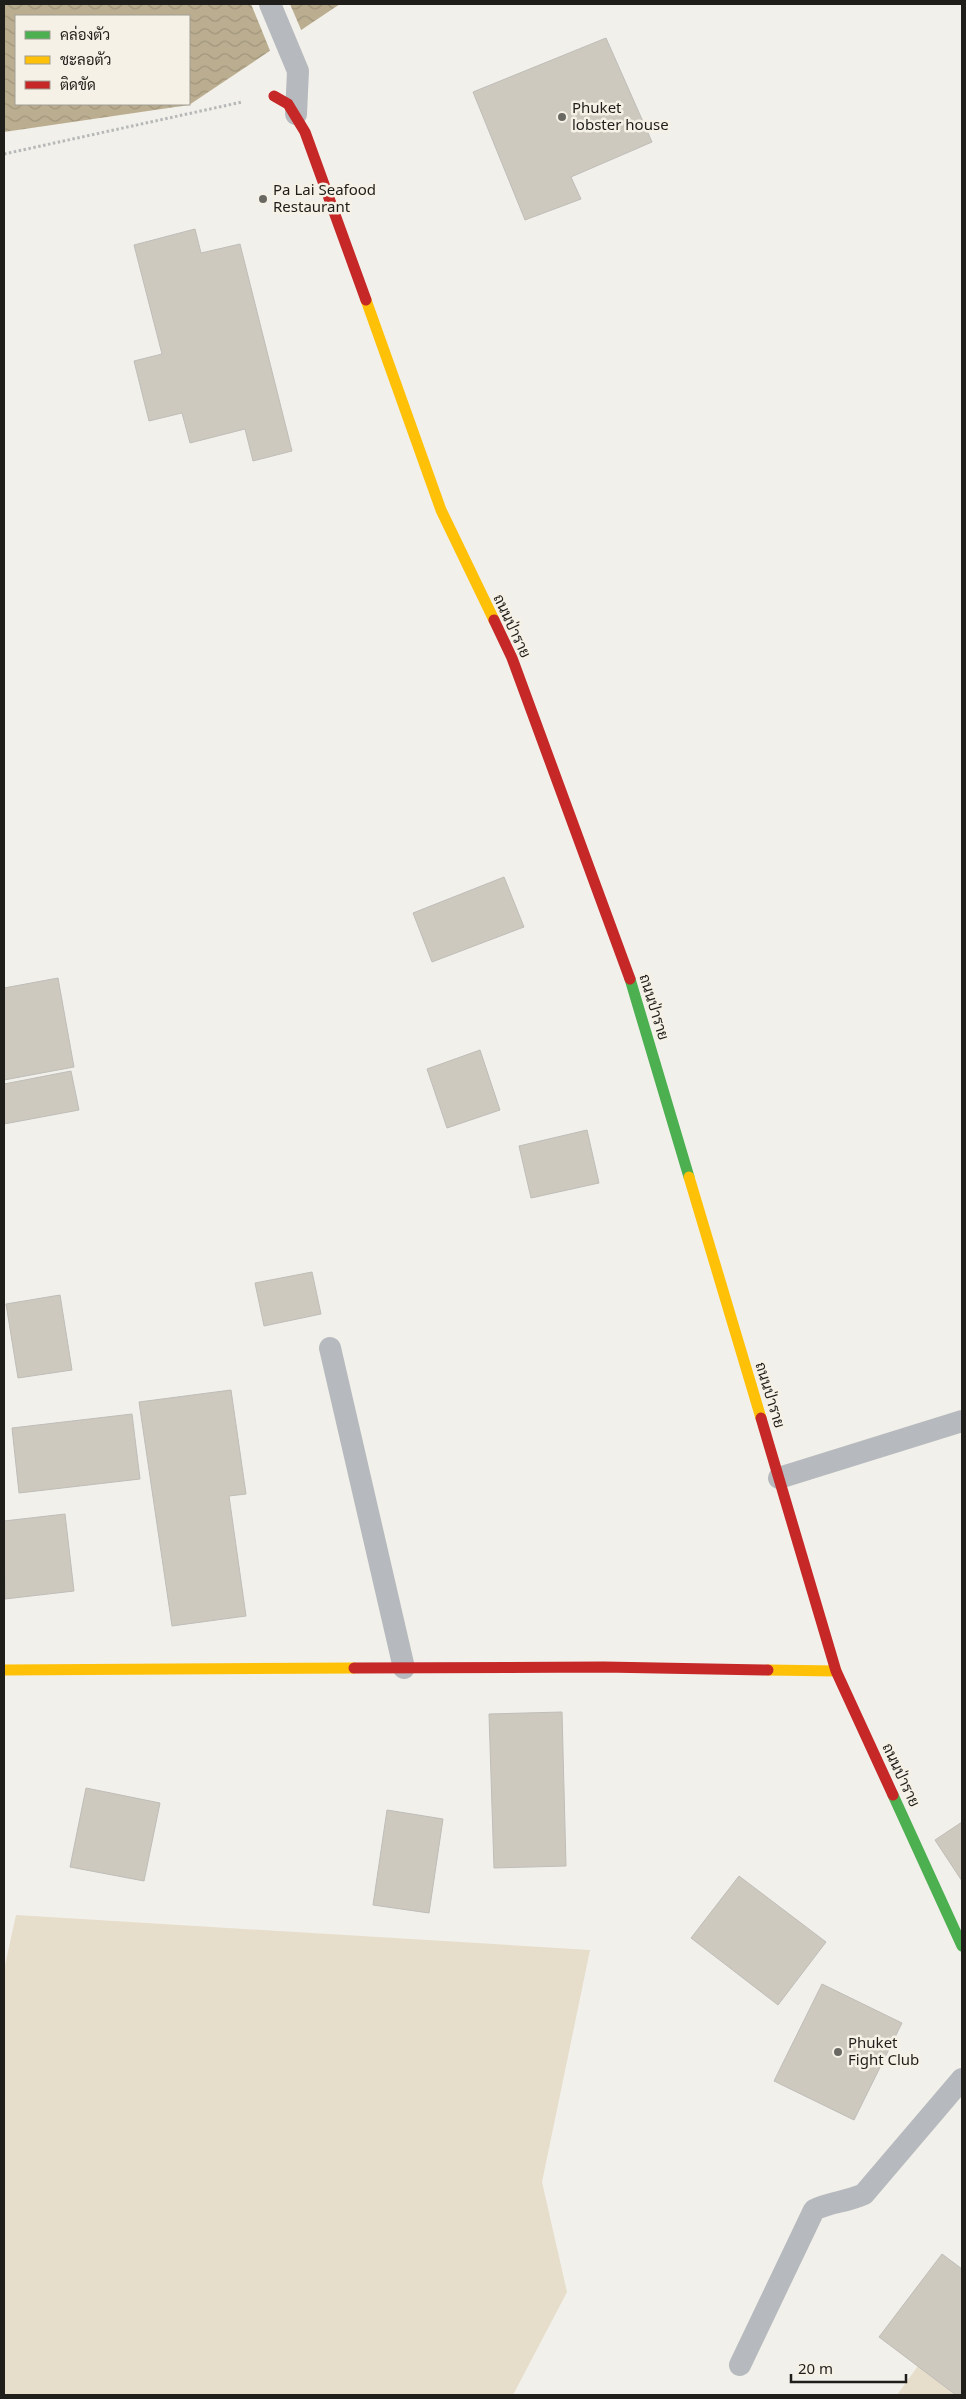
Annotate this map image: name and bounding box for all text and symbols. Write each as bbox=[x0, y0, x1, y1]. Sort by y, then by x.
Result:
legend bbox=[15, 15, 190, 105]
text: คล่องตัว bbox=[60, 24, 110, 44]
text: ชะลอตัว bbox=[60, 49, 111, 69]
text: ติดขัด bbox=[60, 74, 96, 94]
place label: Phuket lobster house bbox=[572, 97, 669, 134]
marker: Phuket lobster house bbox=[556, 111, 568, 123]
place label: Pa Lai Seafood Restaurant bbox=[273, 179, 376, 216]
marker: Pa Lai Seafood Restaurant bbox=[257, 193, 269, 205]
street label: ถนนป่าราย bbox=[489, 591, 536, 661]
street label: ถนนป่าราย bbox=[635, 971, 674, 1042]
street label: ถนนป่าราย bbox=[751, 1359, 790, 1430]
street label: ถนนป่าราย bbox=[878, 1740, 925, 1810]
place label: Phuket Fight Club bbox=[848, 2032, 919, 2069]
marker: Phuket Fight Club bbox=[832, 2046, 844, 2058]
scale bar bbox=[791, 2352, 906, 2384]
text: 20 m bbox=[798, 2358, 833, 2378]

